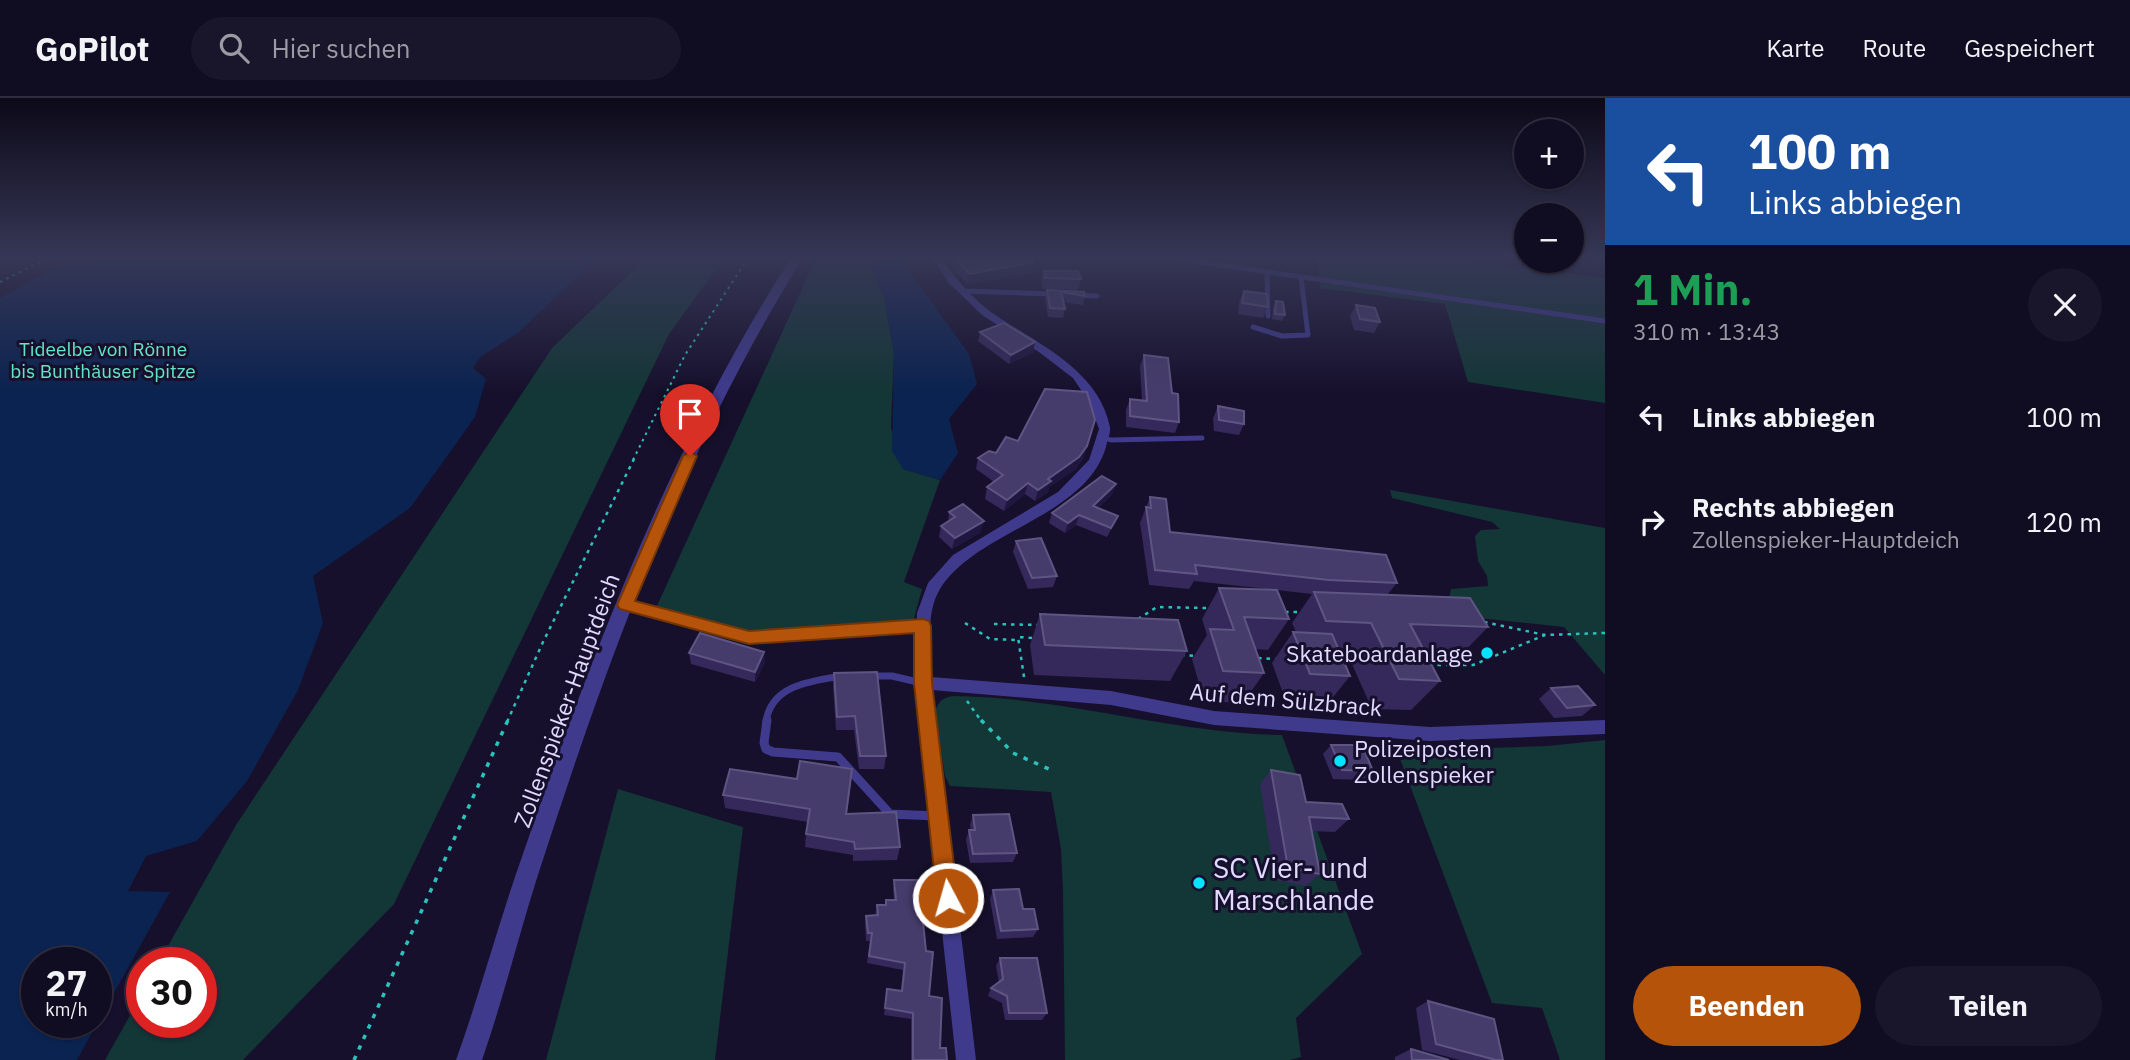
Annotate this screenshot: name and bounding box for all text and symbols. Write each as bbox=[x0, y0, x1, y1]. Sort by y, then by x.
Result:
search box bbox=[191, 17, 681, 80]
text: GoPilot bbox=[35, 27, 149, 70]
icon: search bbox=[215, 29, 253, 67]
text: Hier suchen bbox=[271, 31, 411, 65]
text: Karte bbox=[1766, 32, 1825, 64]
text: Route bbox=[1863, 32, 1926, 64]
text: Gespeichert bbox=[1964, 32, 2095, 64]
map controls bbox=[1514, 119, 1584, 273]
button: + bbox=[1514, 119, 1584, 189]
text: 100 m bbox=[1748, 119, 1892, 182]
icon: left bbox=[1633, 126, 1724, 217]
text: Links abbiegen bbox=[1748, 181, 1962, 223]
button: − bbox=[1514, 203, 1584, 273]
text: 1 Min. bbox=[1633, 262, 1753, 317]
button: close bbox=[2028, 268, 2102, 342]
text: 310 m · 13:43 bbox=[1633, 316, 1780, 346]
park label: Tideelbe von Rönne bis Bunthäuser Spitze bbox=[10, 337, 196, 383]
pin bbox=[660, 384, 720, 456]
icon: arrive bbox=[671, 395, 709, 433]
icon: left bbox=[1633, 398, 1671, 436]
text: Links abbiegen bbox=[1692, 400, 1875, 434]
text: 100 m bbox=[2026, 400, 2102, 434]
text: Rechts abbiegen bbox=[1692, 490, 1895, 524]
icon: right bbox=[1633, 503, 1671, 541]
text: 120 m bbox=[2026, 505, 2102, 539]
text: Zollenspieker-Hauptdeich bbox=[1692, 524, 1960, 554]
street label: Zollenspieker-Hauptdeich bbox=[506, 569, 626, 831]
place label: Skateboardanlage bbox=[1286, 638, 1473, 668]
marker: Skateboardanlage bbox=[1479, 645, 1495, 661]
street label: Auf dem Sülzbrack bbox=[1188, 676, 1384, 722]
place label: Polizeiposten Zollenspieker bbox=[1354, 733, 1494, 789]
marker: Polizeiposten Zollenspieker bbox=[1332, 753, 1348, 769]
place label: SC Vier- und Marschlande bbox=[1213, 849, 1375, 918]
position arrow bbox=[911, 861, 985, 935]
marker: SC Vier- und Marschlande bbox=[1191, 875, 1207, 891]
speed limit sign: 30 bbox=[126, 947, 217, 1038]
text: 27 bbox=[45, 960, 88, 1006]
button: Beenden bbox=[1633, 966, 1861, 1046]
button: Teilen bbox=[1875, 966, 2102, 1046]
text: km/h bbox=[45, 998, 88, 1021]

